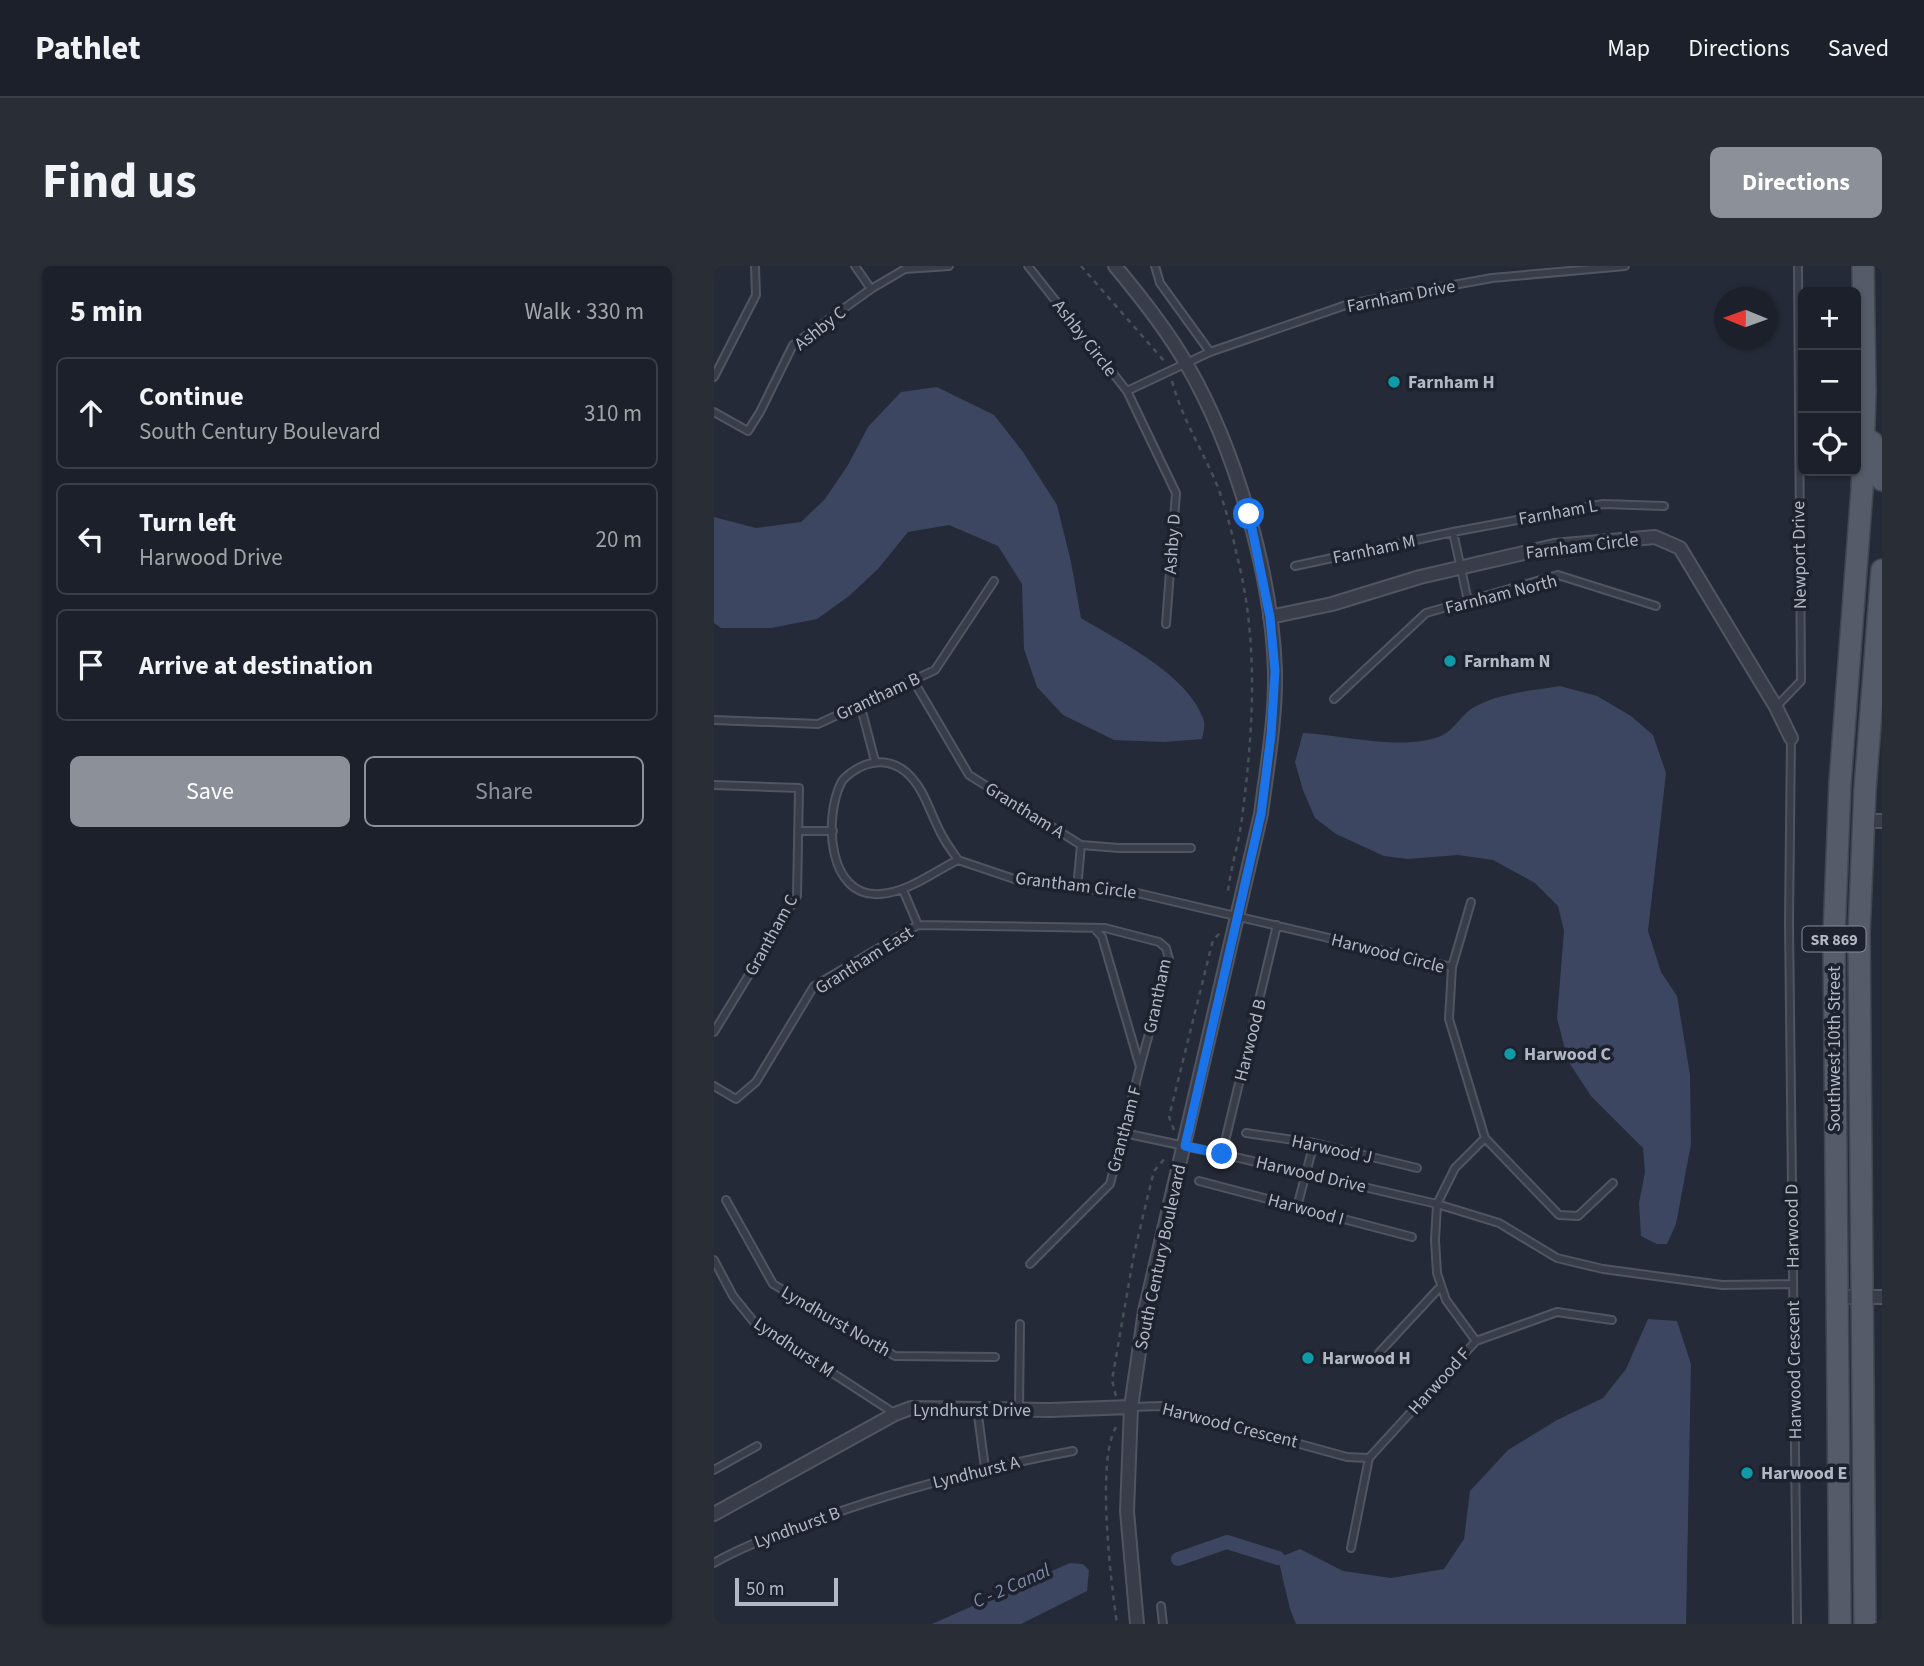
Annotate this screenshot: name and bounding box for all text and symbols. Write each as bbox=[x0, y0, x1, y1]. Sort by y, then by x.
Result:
text: Pathlet bbox=[35, 25, 141, 72]
text: Map bbox=[1607, 31, 1650, 66]
text: Directions bbox=[1688, 31, 1790, 66]
text: Saved bbox=[1828, 31, 1889, 66]
text: Find us bbox=[42, 147, 197, 217]
button: Directions bbox=[1710, 147, 1882, 218]
street label: Farnham Drive bbox=[1345, 274, 1457, 319]
north arrow bbox=[1714, 287, 1777, 350]
map controls bbox=[1798, 287, 1861, 476]
button: + bbox=[1798, 287, 1861, 350]
text: 5 min bbox=[70, 290, 143, 333]
street label: Ashby Circle bbox=[1046, 294, 1123, 382]
text: Walk · 330 m bbox=[525, 295, 644, 328]
street label: Ashby C bbox=[789, 300, 852, 357]
button: − bbox=[1798, 350, 1861, 413]
place label: Farnham H bbox=[1408, 370, 1495, 395]
marker: Farnham H bbox=[1386, 374, 1402, 390]
text: Continue bbox=[139, 378, 244, 415]
icon: ahead bbox=[72, 394, 110, 432]
text: 310 m bbox=[584, 397, 642, 430]
button: locate bbox=[1798, 413, 1861, 476]
text: South Century Boulevard bbox=[139, 415, 381, 448]
street label: Farnham L bbox=[1517, 493, 1600, 532]
route start bbox=[1233, 498, 1264, 529]
street label: Newport Drive bbox=[1786, 501, 1813, 609]
text: Turn left bbox=[139, 504, 236, 541]
street label: Ashby D bbox=[1158, 513, 1187, 575]
icon: left bbox=[72, 520, 110, 558]
text: 20 m bbox=[595, 523, 642, 556]
street label: Farnham Circle bbox=[1524, 527, 1640, 566]
street label: Farnham M bbox=[1330, 529, 1418, 570]
text: Harwood Drive bbox=[139, 541, 283, 574]
street label: Farnham North bbox=[1443, 569, 1560, 620]
icon: arrive bbox=[72, 646, 110, 684]
text: Arrive at destination bbox=[139, 647, 373, 684]
place label: Farnham N bbox=[1464, 649, 1550, 674]
marker: Farnham N bbox=[1442, 653, 1458, 669]
street label: Grantham B bbox=[832, 666, 924, 727]
button: Save bbox=[70, 756, 350, 827]
button: Share bbox=[364, 756, 644, 827]
street label: Grantham A bbox=[980, 776, 1069, 845]
street label: Grantham Circle bbox=[1014, 866, 1138, 905]
street label: Grantham C bbox=[739, 890, 804, 980]
street label: Grantham East bbox=[811, 920, 918, 1000]
road number: SR 869 bbox=[1802, 926, 1866, 952]
street label: Harwood Circle bbox=[1329, 927, 1447, 980]
street label: Grantham bbox=[1137, 956, 1178, 1036]
street label: Southwest 10th Street bbox=[1822, 966, 1847, 1132]
street label: Harwood B bbox=[1228, 996, 1273, 1084]
place label: Harwood C bbox=[1524, 1042, 1612, 1067]
marker: Harwood C bbox=[1502, 1046, 1518, 1062]
street label: Grantham F bbox=[1101, 1083, 1148, 1175]
street label: Harwood J bbox=[1289, 1129, 1375, 1170]
route end bbox=[1206, 1138, 1237, 1169]
street label: Harwood Drive bbox=[1253, 1150, 1369, 1199]
street label: South Century Boulevard bbox=[1129, 1162, 1192, 1352]
street label: Harwood D bbox=[1779, 1184, 1806, 1268]
street label: Harwood I bbox=[1265, 1187, 1347, 1232]
street label: Lyndhurst North bbox=[776, 1280, 895, 1363]
street label: Harwood Crescent bbox=[1781, 1300, 1808, 1440]
street label: Lyndhurst M bbox=[749, 1311, 839, 1384]
street label: Harwood F bbox=[1403, 1342, 1476, 1420]
place label: Harwood H bbox=[1322, 1346, 1411, 1371]
marker: Harwood H bbox=[1300, 1350, 1316, 1366]
street label: Harwood Crescent bbox=[1159, 1397, 1300, 1454]
street label: Lyndhurst Drive bbox=[913, 1398, 1031, 1423]
street label: Lyndhurst A bbox=[930, 1450, 1022, 1495]
place label: Harwood E bbox=[1761, 1461, 1847, 1486]
marker: Harwood E bbox=[1739, 1465, 1755, 1481]
street label: Lyndhurst B bbox=[751, 1500, 844, 1555]
water label: C - 2 Canal bbox=[969, 1557, 1055, 1615]
scale bar bbox=[735, 1575, 838, 1607]
text: 50 m bbox=[746, 1576, 784, 1603]

